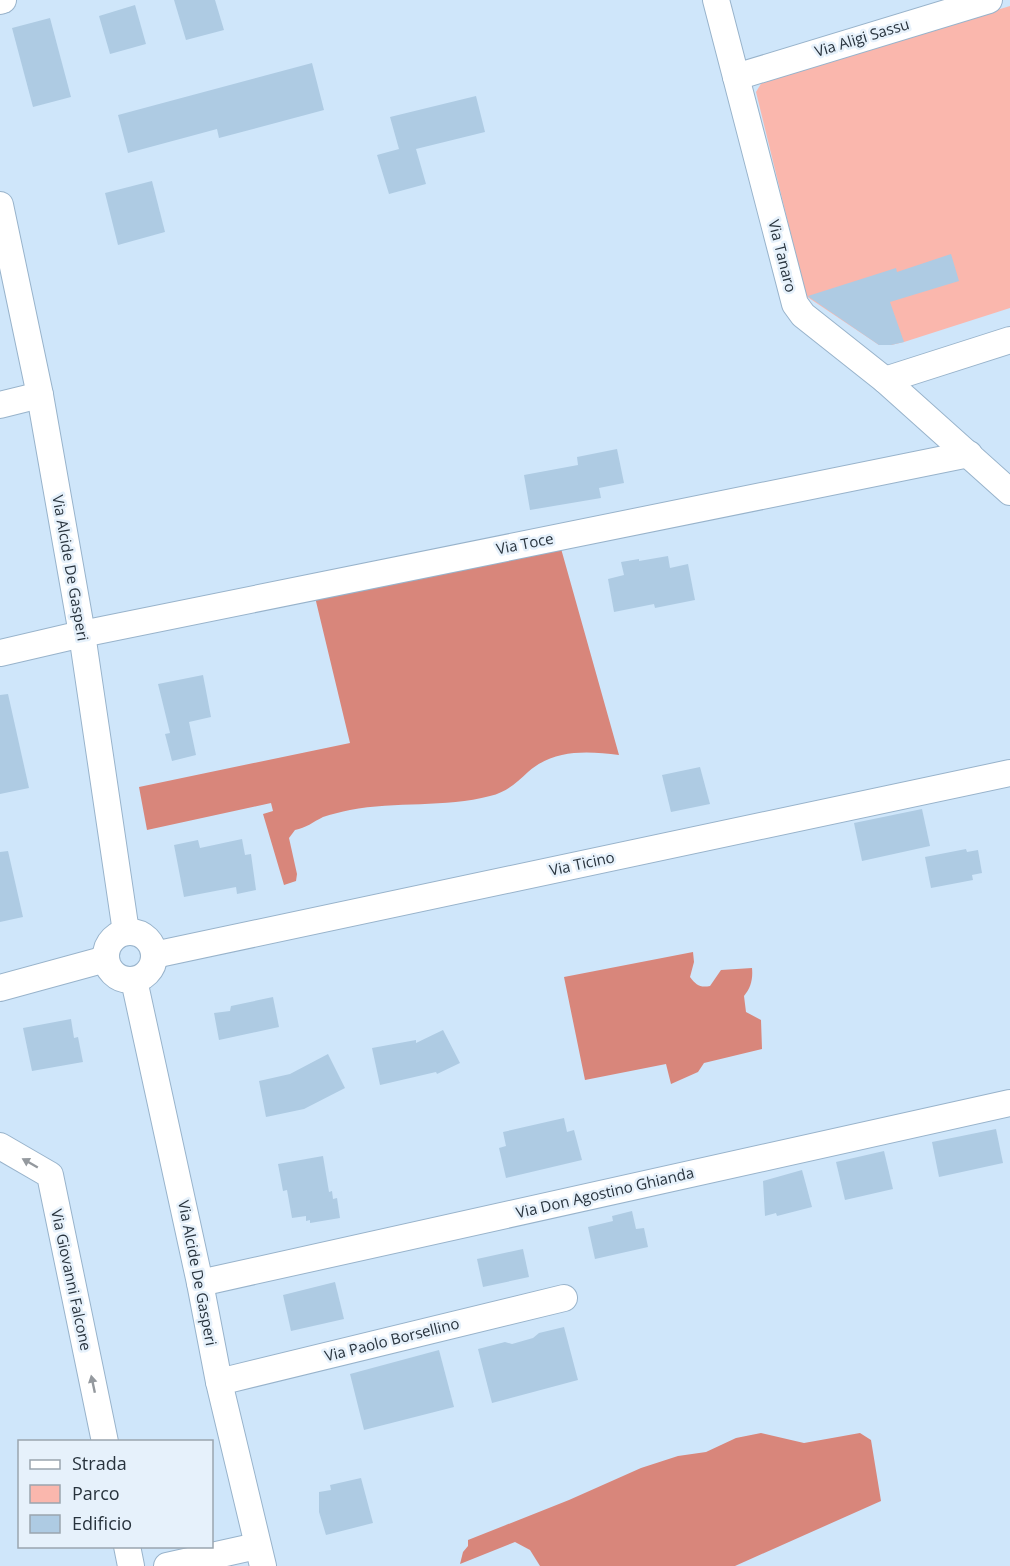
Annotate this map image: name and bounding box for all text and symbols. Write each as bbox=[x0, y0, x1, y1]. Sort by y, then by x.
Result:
street label: Via Aligi Sassu bbox=[812, 13, 911, 61]
street label: Via Tanaro bbox=[764, 217, 802, 294]
street label: Via Alcide De Gasperi bbox=[48, 493, 94, 642]
street label: Via Toce bbox=[495, 528, 555, 558]
street label: Via Ticino bbox=[547, 846, 616, 880]
one-way arrow bbox=[21, 1158, 38, 1168]
street label: Via Don Agostino Ghianda bbox=[514, 1162, 696, 1222]
street label: Via Alcide De Gasperi bbox=[174, 1198, 222, 1347]
street label: Via Giovanni Falcone bbox=[47, 1207, 97, 1352]
street label: Via Paolo Borsellino bbox=[322, 1313, 461, 1365]
one-way arrow bbox=[88, 1375, 97, 1394]
legend bbox=[18, 1440, 213, 1548]
text: Strada bbox=[72, 1451, 127, 1475]
text: Parco bbox=[72, 1481, 120, 1505]
text: Edificio bbox=[72, 1511, 132, 1535]

